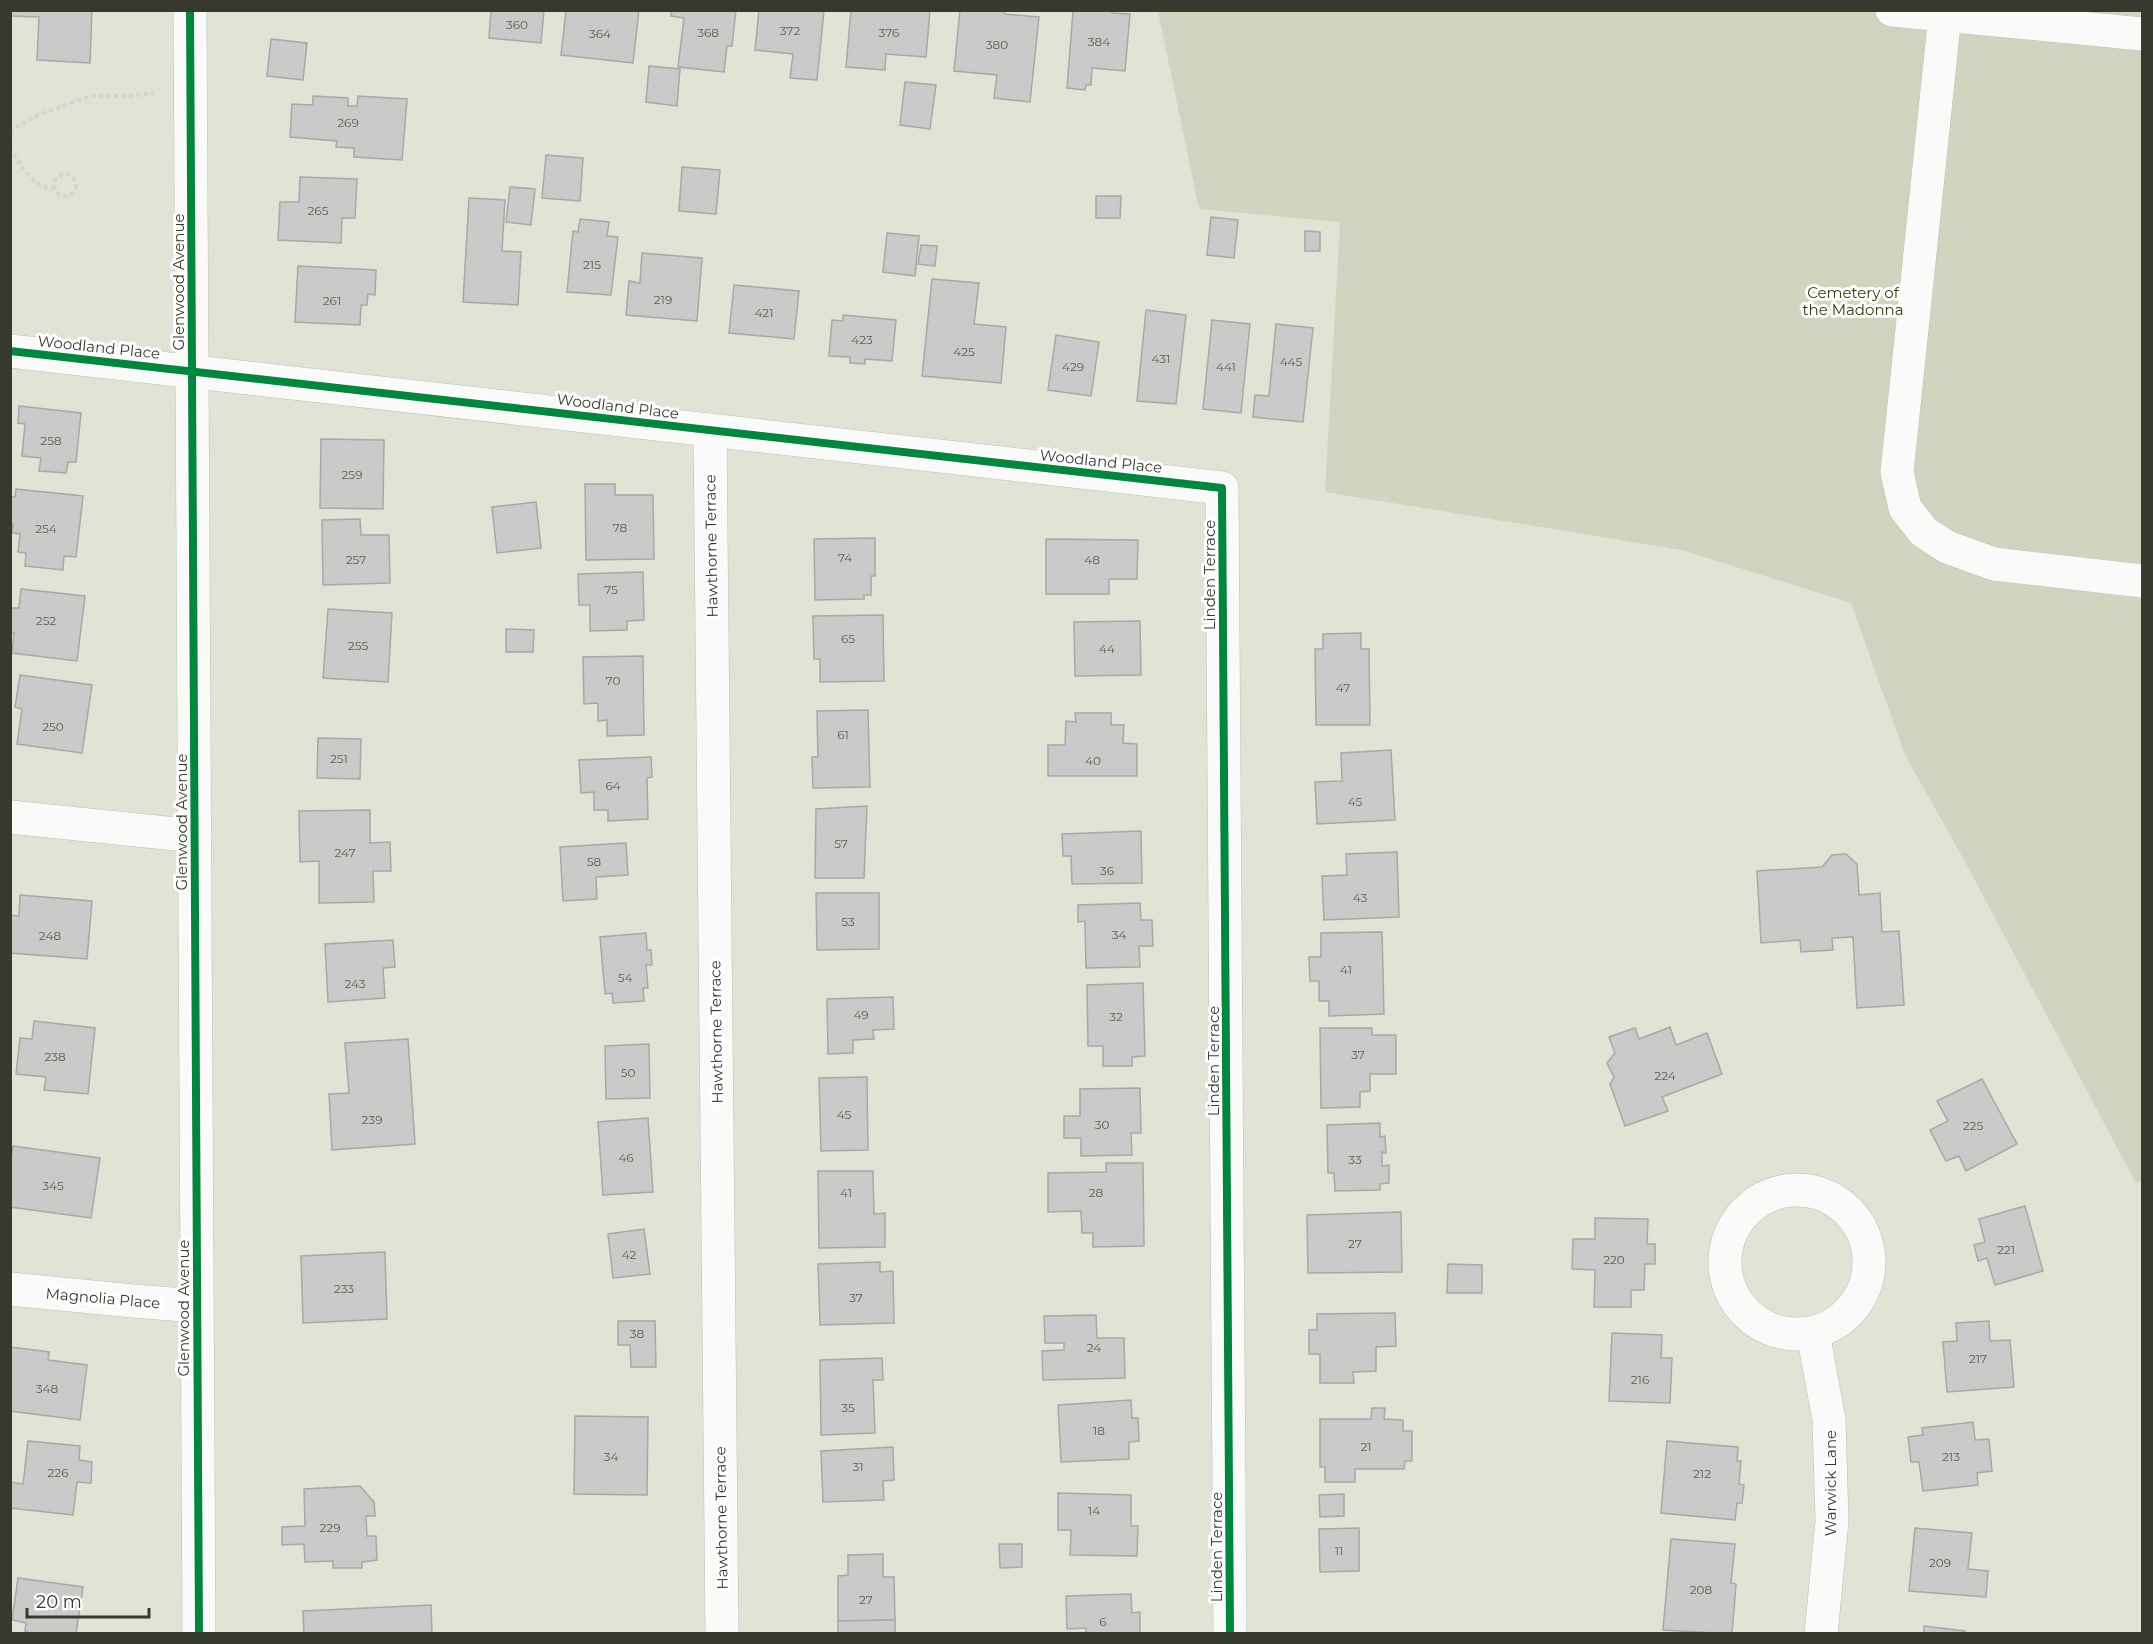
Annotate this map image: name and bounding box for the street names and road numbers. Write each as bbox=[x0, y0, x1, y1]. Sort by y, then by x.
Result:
street label: Glenwood Avenue bbox=[169, 213, 188, 351]
street label: Woodland Place bbox=[37, 331, 161, 363]
street label: Woodland Place bbox=[556, 389, 680, 423]
street label: Woodland Place bbox=[1039, 445, 1163, 477]
street label: Hawthorne Terrace bbox=[700, 474, 722, 618]
street label: Linden Terrace bbox=[1200, 520, 1219, 630]
street label: Glenwood Avenue bbox=[172, 753, 191, 891]
street label: Hawthorne Terrace bbox=[705, 960, 727, 1104]
street label: Linden Terrace bbox=[1204, 1006, 1223, 1116]
street label: Glenwood Avenue bbox=[174, 1239, 193, 1377]
street label: Magnolia Place bbox=[45, 1284, 161, 1312]
street label: Warwick Lane bbox=[1821, 1430, 1840, 1536]
street label: Hawthorne Terrace bbox=[710, 1446, 732, 1590]
street label: Linden Terrace bbox=[1207, 1492, 1226, 1602]

